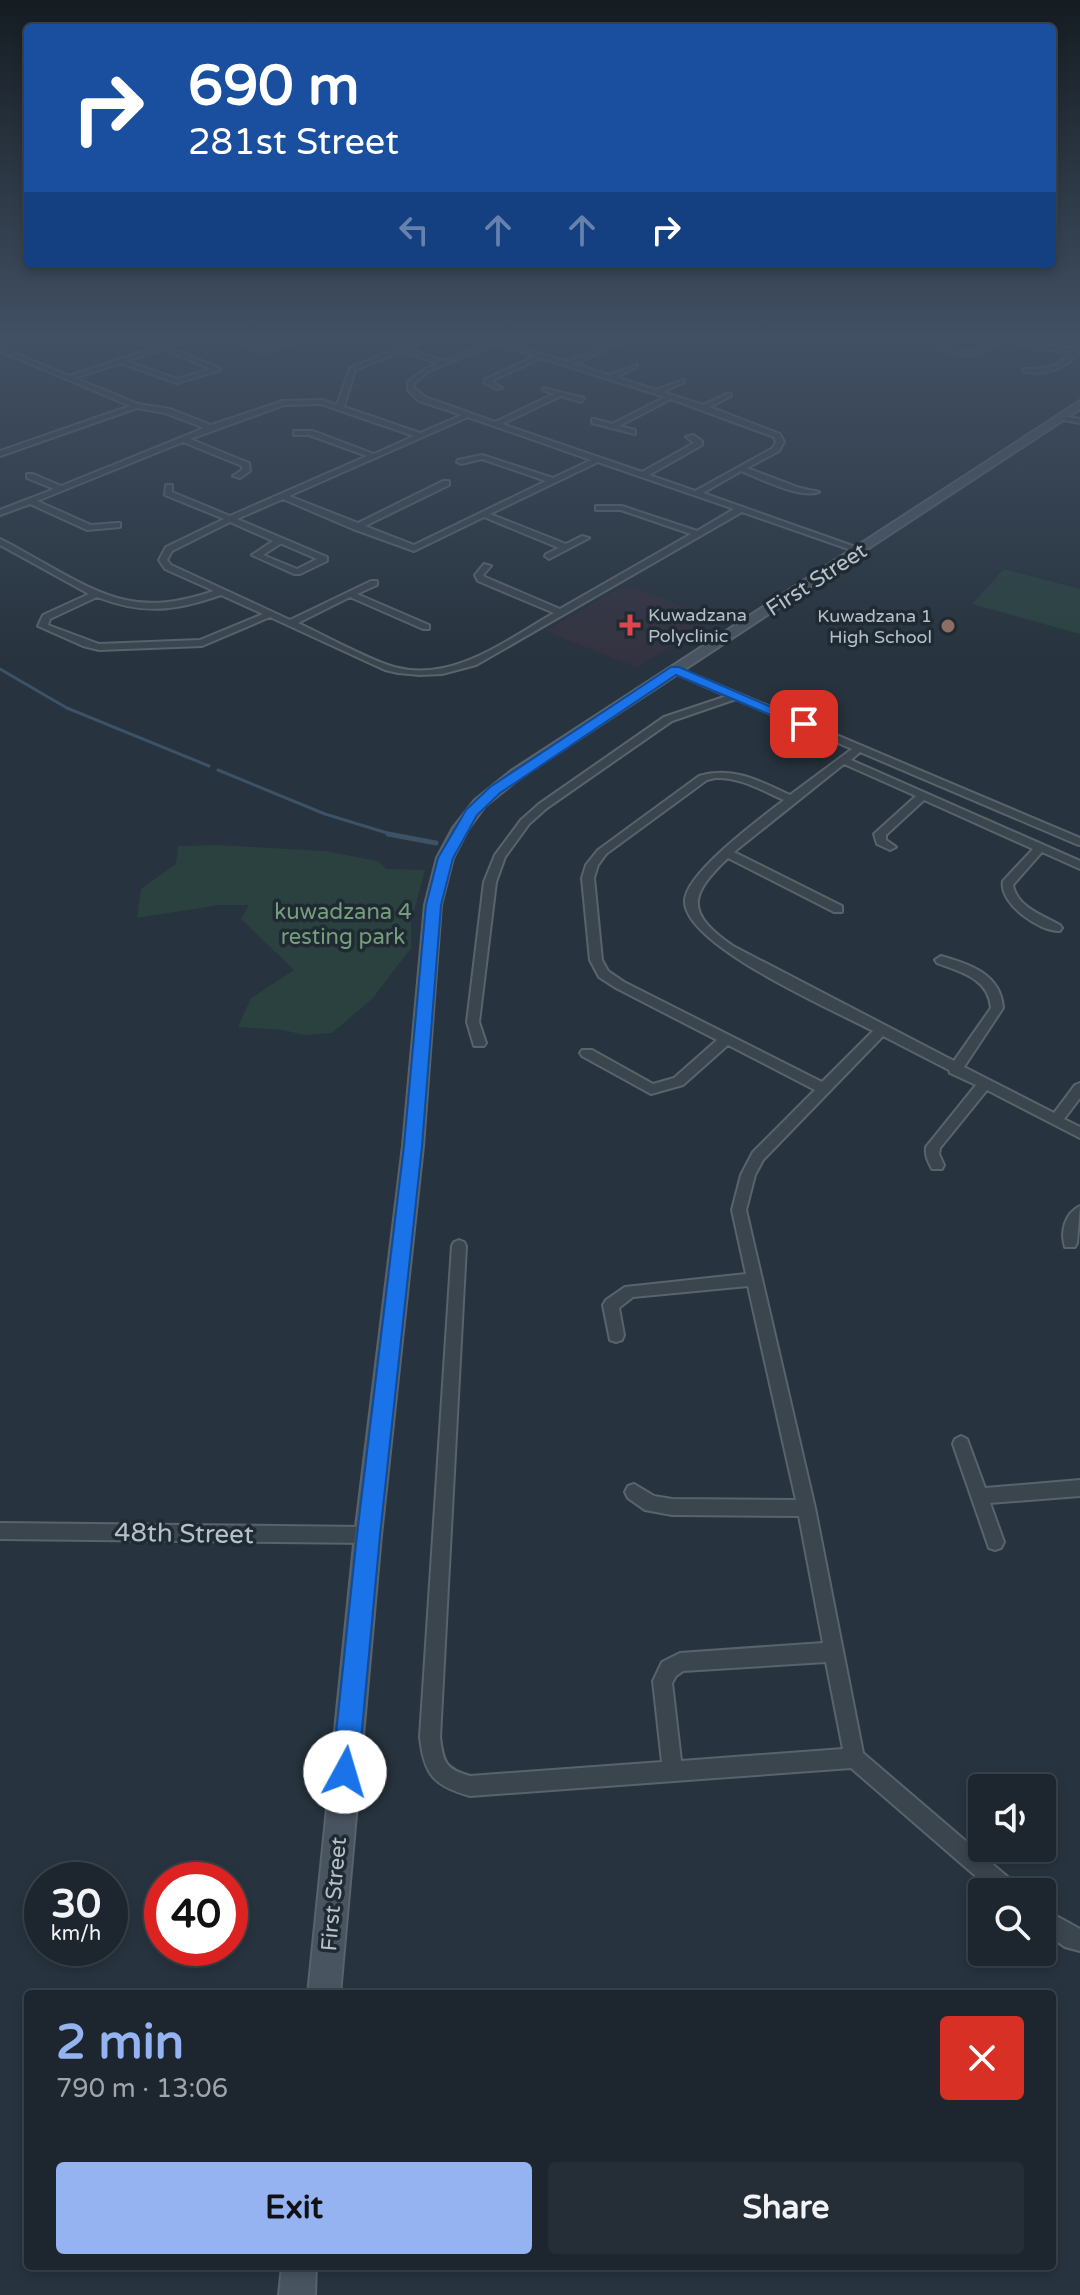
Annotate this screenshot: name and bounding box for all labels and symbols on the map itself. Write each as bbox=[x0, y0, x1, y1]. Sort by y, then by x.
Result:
street label: First Street bbox=[761, 538, 872, 622]
place label: Kuwadzana Polyclinic bbox=[648, 604, 747, 647]
place label: Kuwadzana 1 High School bbox=[817, 605, 932, 648]
marker: Kuwadzana Polyclinic bbox=[619, 614, 641, 636]
marker: Kuwadzana 1 High School bbox=[939, 617, 957, 635]
pin bbox=[770, 690, 838, 758]
park label: kuwadzana 4 resting park bbox=[274, 899, 412, 950]
street label: 48th Street bbox=[114, 1517, 254, 1550]
position arrow bbox=[303, 1730, 387, 1814]
street label: First Street bbox=[316, 1836, 352, 1952]
speed limit sign: 40 bbox=[144, 1862, 248, 1966]

